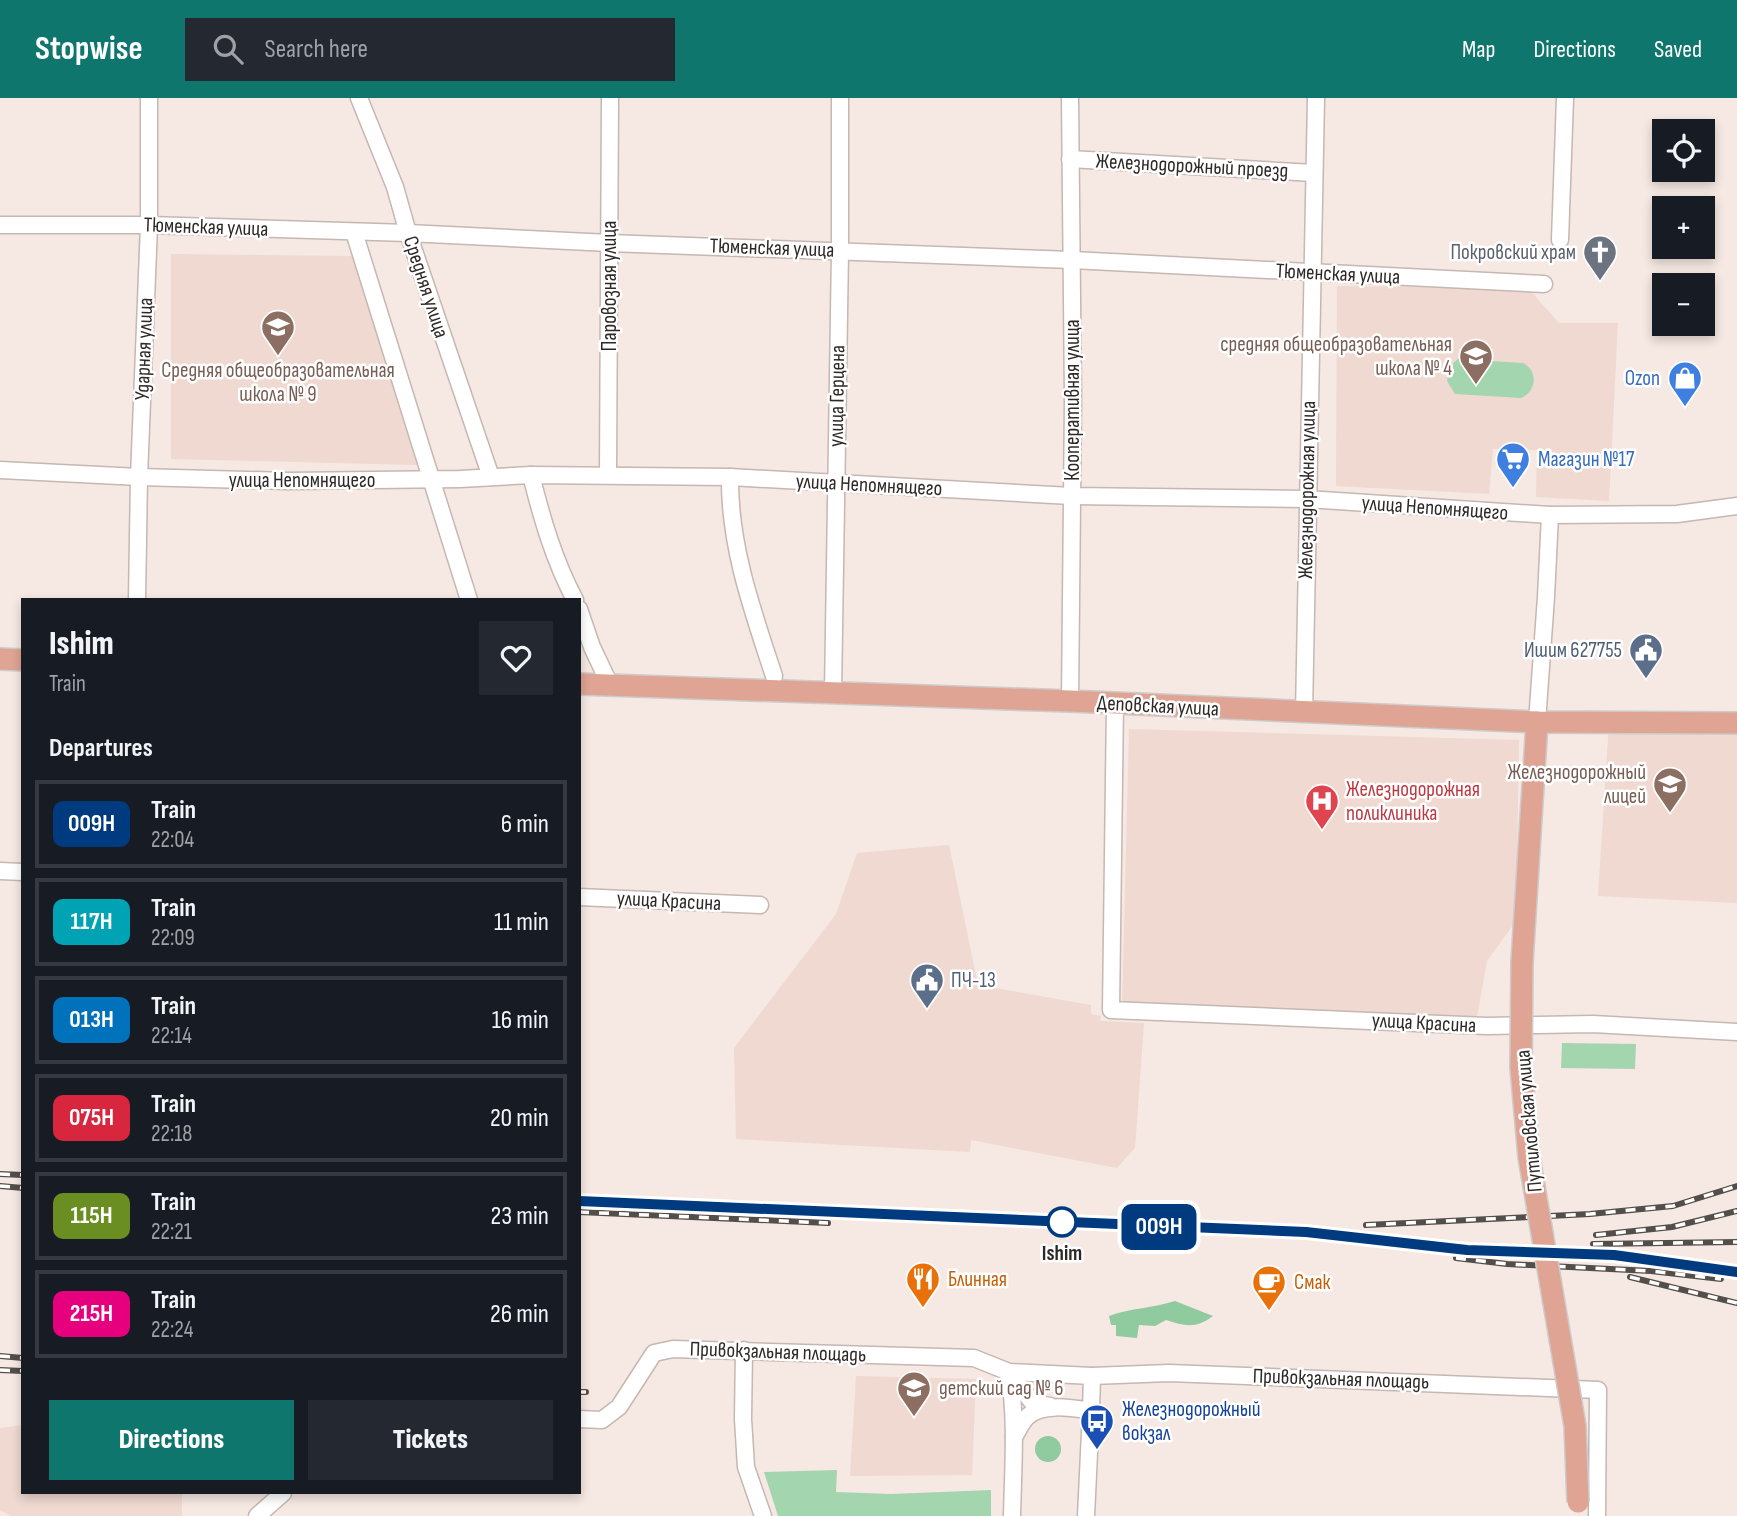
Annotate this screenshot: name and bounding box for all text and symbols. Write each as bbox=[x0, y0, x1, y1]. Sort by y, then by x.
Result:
search box bbox=[185, 18, 675, 81]
text: Stopwise bbox=[35, 29, 143, 69]
icon: search bbox=[209, 30, 247, 68]
text: Search here bbox=[265, 34, 368, 65]
text: Map bbox=[1462, 35, 1495, 64]
text: Directions bbox=[1533, 35, 1616, 64]
text: Saved bbox=[1654, 35, 1702, 64]
map controls bbox=[1652, 119, 1715, 336]
button: locate bbox=[1652, 119, 1715, 182]
street label: Железнодорожный проезд bbox=[1095, 148, 1289, 184]
button: + bbox=[1652, 196, 1715, 259]
street label: Тюменская улица bbox=[143, 212, 269, 242]
street label: Паровозная улица bbox=[597, 221, 622, 351]
street label: Средняя улица bbox=[398, 233, 454, 341]
street label: Тюменская улица bbox=[709, 233, 835, 263]
church icon: Покровский храм bbox=[1581, 233, 1619, 282]
place label: Покровский храм bbox=[1450, 240, 1576, 265]
street label: Тюменская улица bbox=[1275, 258, 1401, 290]
button: − bbox=[1652, 273, 1715, 336]
street label: Ударная улица bbox=[130, 297, 158, 401]
school or university icon: Средняя общеобразовательная школа № 9 bbox=[259, 308, 297, 357]
street label: Кооперативная улица bbox=[1060, 319, 1085, 481]
place label: средняя общеобразовательная школа № 4 bbox=[1220, 332, 1452, 381]
school or university icon: средняя общеобразовательная школа № 4 bbox=[1457, 337, 1495, 386]
street label: улица Герцена bbox=[824, 345, 850, 447]
place label: Средняя общеобразовательная школа № 9 bbox=[161, 358, 395, 407]
shop icon: Ozon bbox=[1666, 359, 1704, 408]
place label: Ozon bbox=[1625, 366, 1660, 391]
street label: Железнодорожная улица bbox=[1293, 401, 1321, 579]
supermarket icon: Магазин №17 bbox=[1494, 440, 1532, 489]
place label: Магазин №17 bbox=[1538, 447, 1635, 472]
street label: улица Непомнящего bbox=[229, 468, 375, 493]
street label: улица Непомнящего bbox=[795, 469, 943, 501]
street label: улица Непомнящего bbox=[1361, 490, 1509, 526]
button: heart bbox=[479, 621, 553, 695]
text: Ishim bbox=[49, 624, 114, 664]
public building icon: Ишим 627755 bbox=[1627, 631, 1665, 680]
place label: Ишим 627755 bbox=[1524, 638, 1622, 663]
text: Train bbox=[49, 670, 86, 698]
street label: Деповская улица bbox=[1097, 690, 1219, 722]
text: Departures bbox=[49, 733, 153, 764]
place label: Железнодорожный лицей bbox=[1507, 760, 1646, 809]
school or university icon: Железнодорожный лицей bbox=[1651, 765, 1689, 814]
place label: Железнодорожная поликлиника bbox=[1346, 777, 1480, 826]
hospital icon: Железнодорожная поликлиника bbox=[1303, 782, 1341, 831]
text: Train bbox=[151, 795, 196, 826]
text: 009Н bbox=[68, 809, 115, 838]
text: 6 min bbox=[501, 809, 549, 840]
text: 22:04 bbox=[151, 826, 194, 854]
street label: улица Красина bbox=[616, 886, 722, 916]
text: Train bbox=[151, 893, 196, 924]
text: 117Н bbox=[70, 907, 113, 936]
text: 11 min bbox=[494, 907, 549, 938]
text: 22:09 bbox=[151, 924, 195, 952]
public building icon: ПЧ-13 bbox=[908, 961, 946, 1010]
place label: ПЧ-13 bbox=[951, 968, 996, 993]
text: Train bbox=[151, 991, 196, 1022]
text: 013Н bbox=[69, 1005, 114, 1034]
text: 16 min bbox=[492, 1005, 549, 1036]
street label: улица Красина bbox=[1371, 1008, 1477, 1038]
text: 22:14 bbox=[151, 1022, 192, 1050]
street label: Путиловская улица bbox=[1510, 1049, 1548, 1193]
text: Train bbox=[151, 1089, 196, 1120]
text: 075Н bbox=[69, 1103, 114, 1132]
text: 20 min bbox=[490, 1103, 549, 1134]
text: 22:18 bbox=[151, 1120, 192, 1148]
text: Train bbox=[151, 1187, 196, 1218]
text: 115Н bbox=[70, 1201, 113, 1230]
text: 23 min bbox=[491, 1201, 549, 1232]
line badge: 009Н bbox=[1110, 1204, 1208, 1250]
marker: Ishim bbox=[1047, 1207, 1077, 1237]
text: 009Н bbox=[1135, 1212, 1183, 1241]
text: 22:21 bbox=[151, 1218, 192, 1246]
place label: Ishim bbox=[1042, 1241, 1082, 1266]
restaurant icon: Блинная bbox=[904, 1260, 942, 1309]
cafe icon: Смак bbox=[1250, 1263, 1288, 1312]
place label: Блинная bbox=[948, 1267, 1007, 1292]
place label: Смак bbox=[1294, 1270, 1331, 1295]
text: Train bbox=[151, 1285, 196, 1316]
text: 215Н bbox=[70, 1299, 113, 1328]
text: 26 min bbox=[490, 1299, 549, 1330]
text: 22:24 bbox=[151, 1316, 193, 1344]
street label: Привокзальная площадь bbox=[689, 1336, 867, 1368]
street label: Привокзальная площадь bbox=[1252, 1363, 1430, 1395]
school or university icon: детский сад № 6 bbox=[895, 1369, 933, 1418]
place label: детский сад № 6 bbox=[939, 1376, 1063, 1401]
place label: Железнодорожный вокзал bbox=[1122, 1397, 1261, 1446]
button: Directions bbox=[49, 1400, 294, 1480]
button: Tickets bbox=[308, 1400, 553, 1480]
bus stop icon: Железнодорожный вокзал bbox=[1078, 1402, 1116, 1451]

